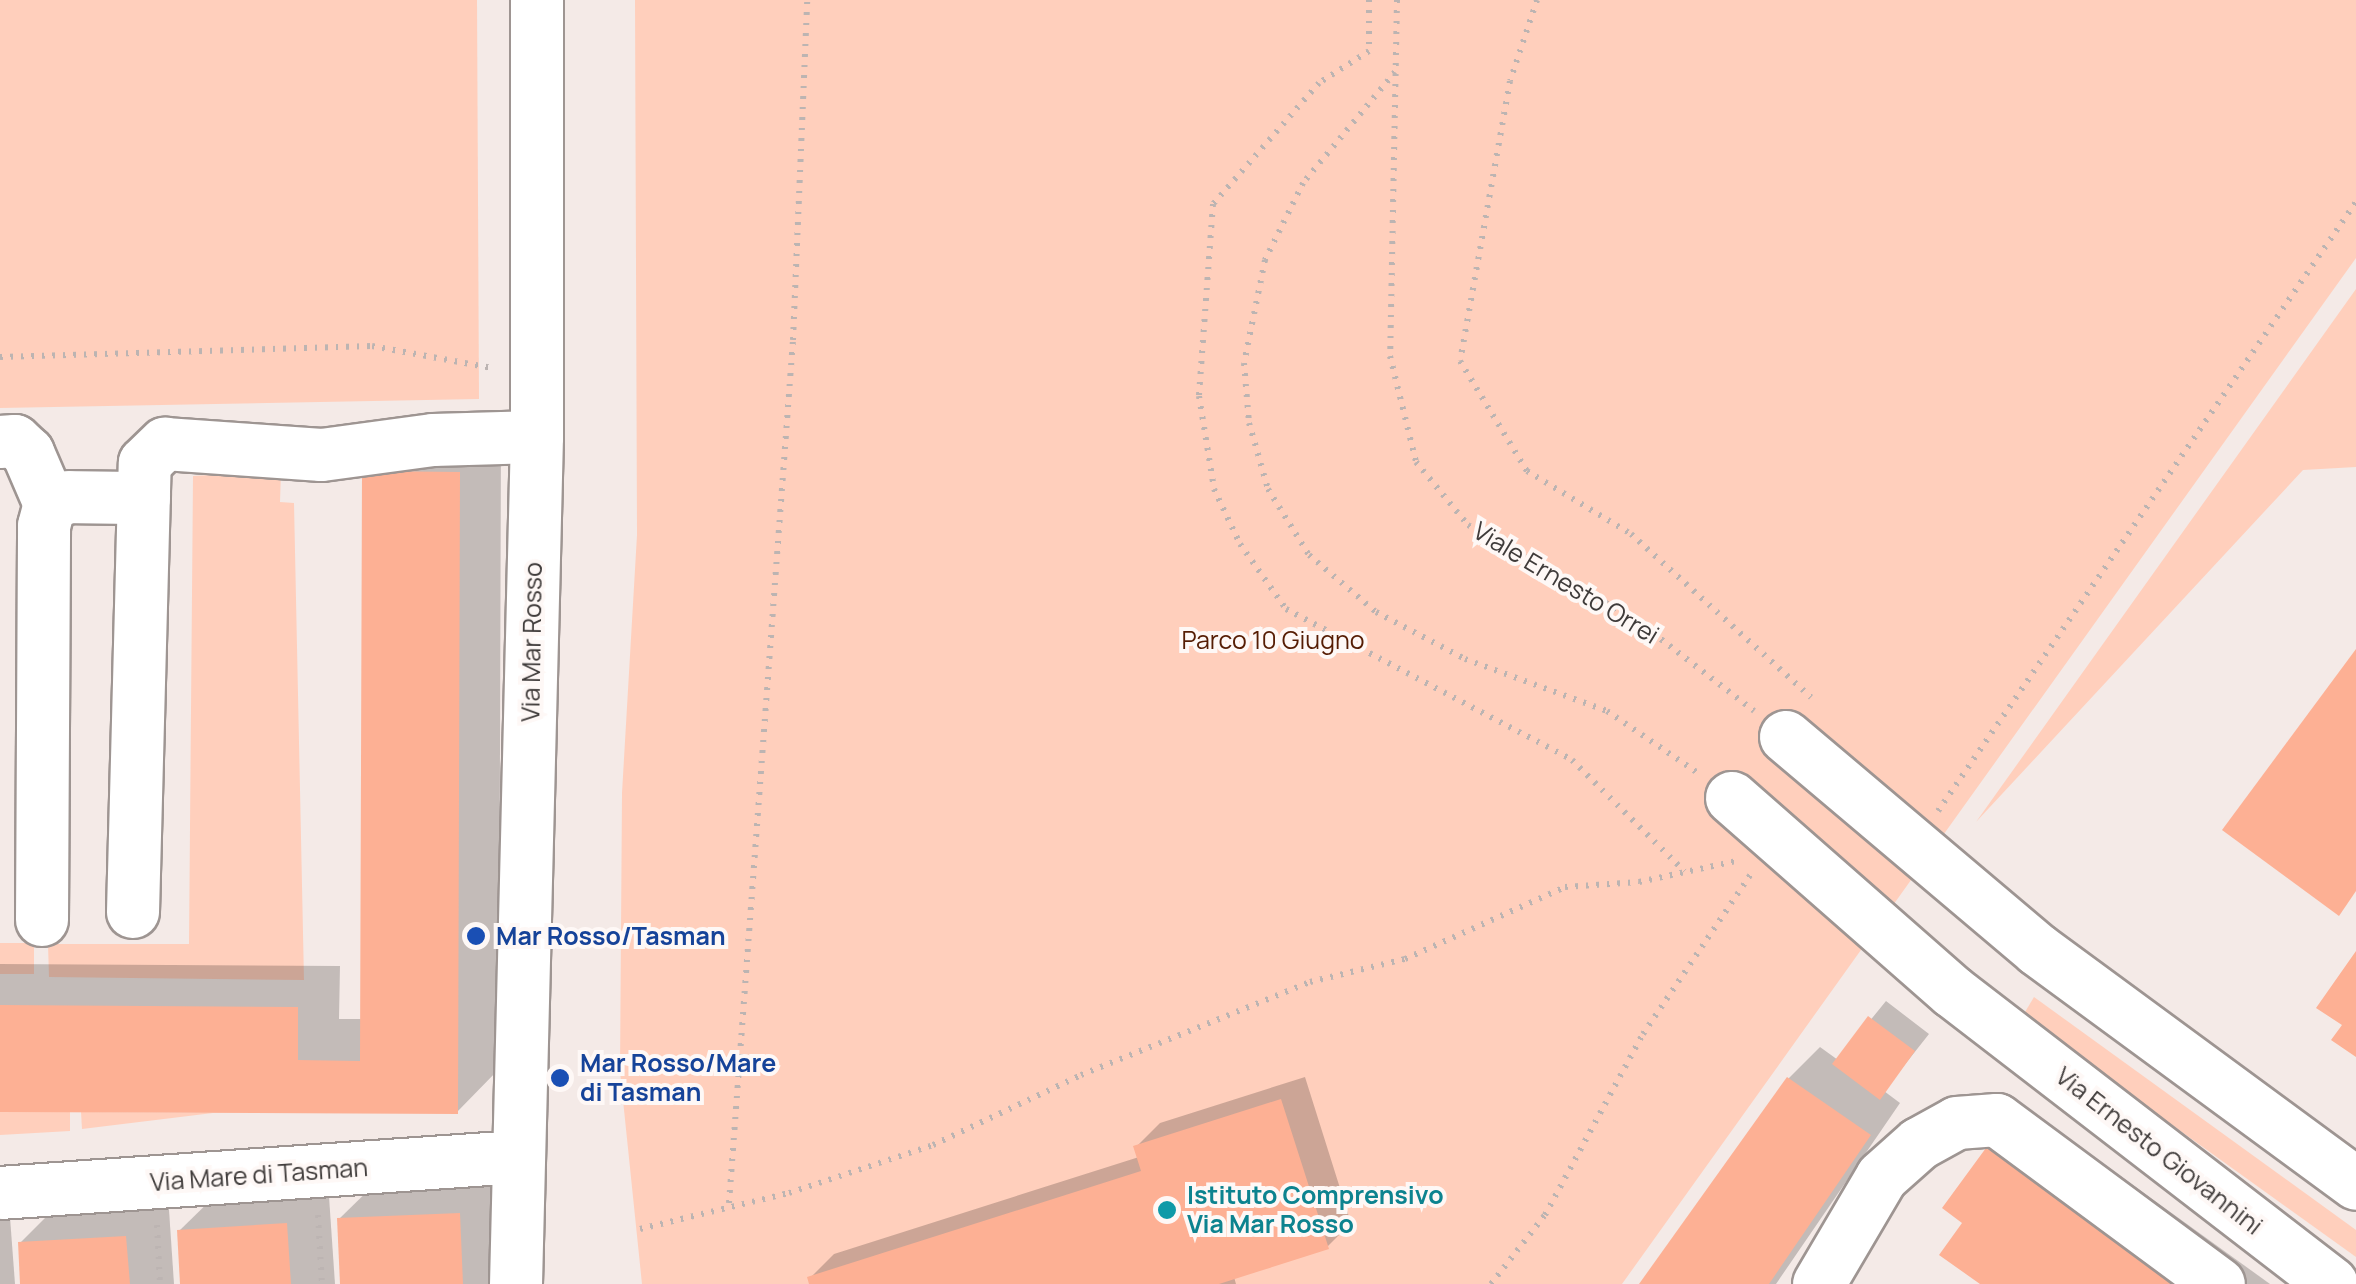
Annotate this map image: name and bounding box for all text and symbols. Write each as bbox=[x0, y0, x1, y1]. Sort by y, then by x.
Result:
street label: Viale Ernesto Orrei bbox=[1468, 516, 1664, 650]
street label: Via Mar Rosso bbox=[516, 562, 548, 722]
park label: Parco 10 Giugno bbox=[1181, 625, 1365, 655]
place label: Mar Rosso/Tasman bbox=[496, 921, 726, 951]
marker: Mar Rosso/Tasman bbox=[465, 925, 487, 947]
place label: Mar Rosso/Mare di Tasman bbox=[580, 1049, 776, 1108]
street label: Via Ernesto Giovannini bbox=[2050, 1061, 2268, 1241]
marker: Mar Rosso/Mare di Tasman bbox=[549, 1067, 571, 1089]
street label: Via Mare di Tasman bbox=[149, 1152, 369, 1198]
place label: Istituto Comprensivo Via Mar Rosso bbox=[1187, 1181, 1444, 1240]
marker: Istituto Comprensivo Via Mar Rosso bbox=[1156, 1199, 1178, 1221]

